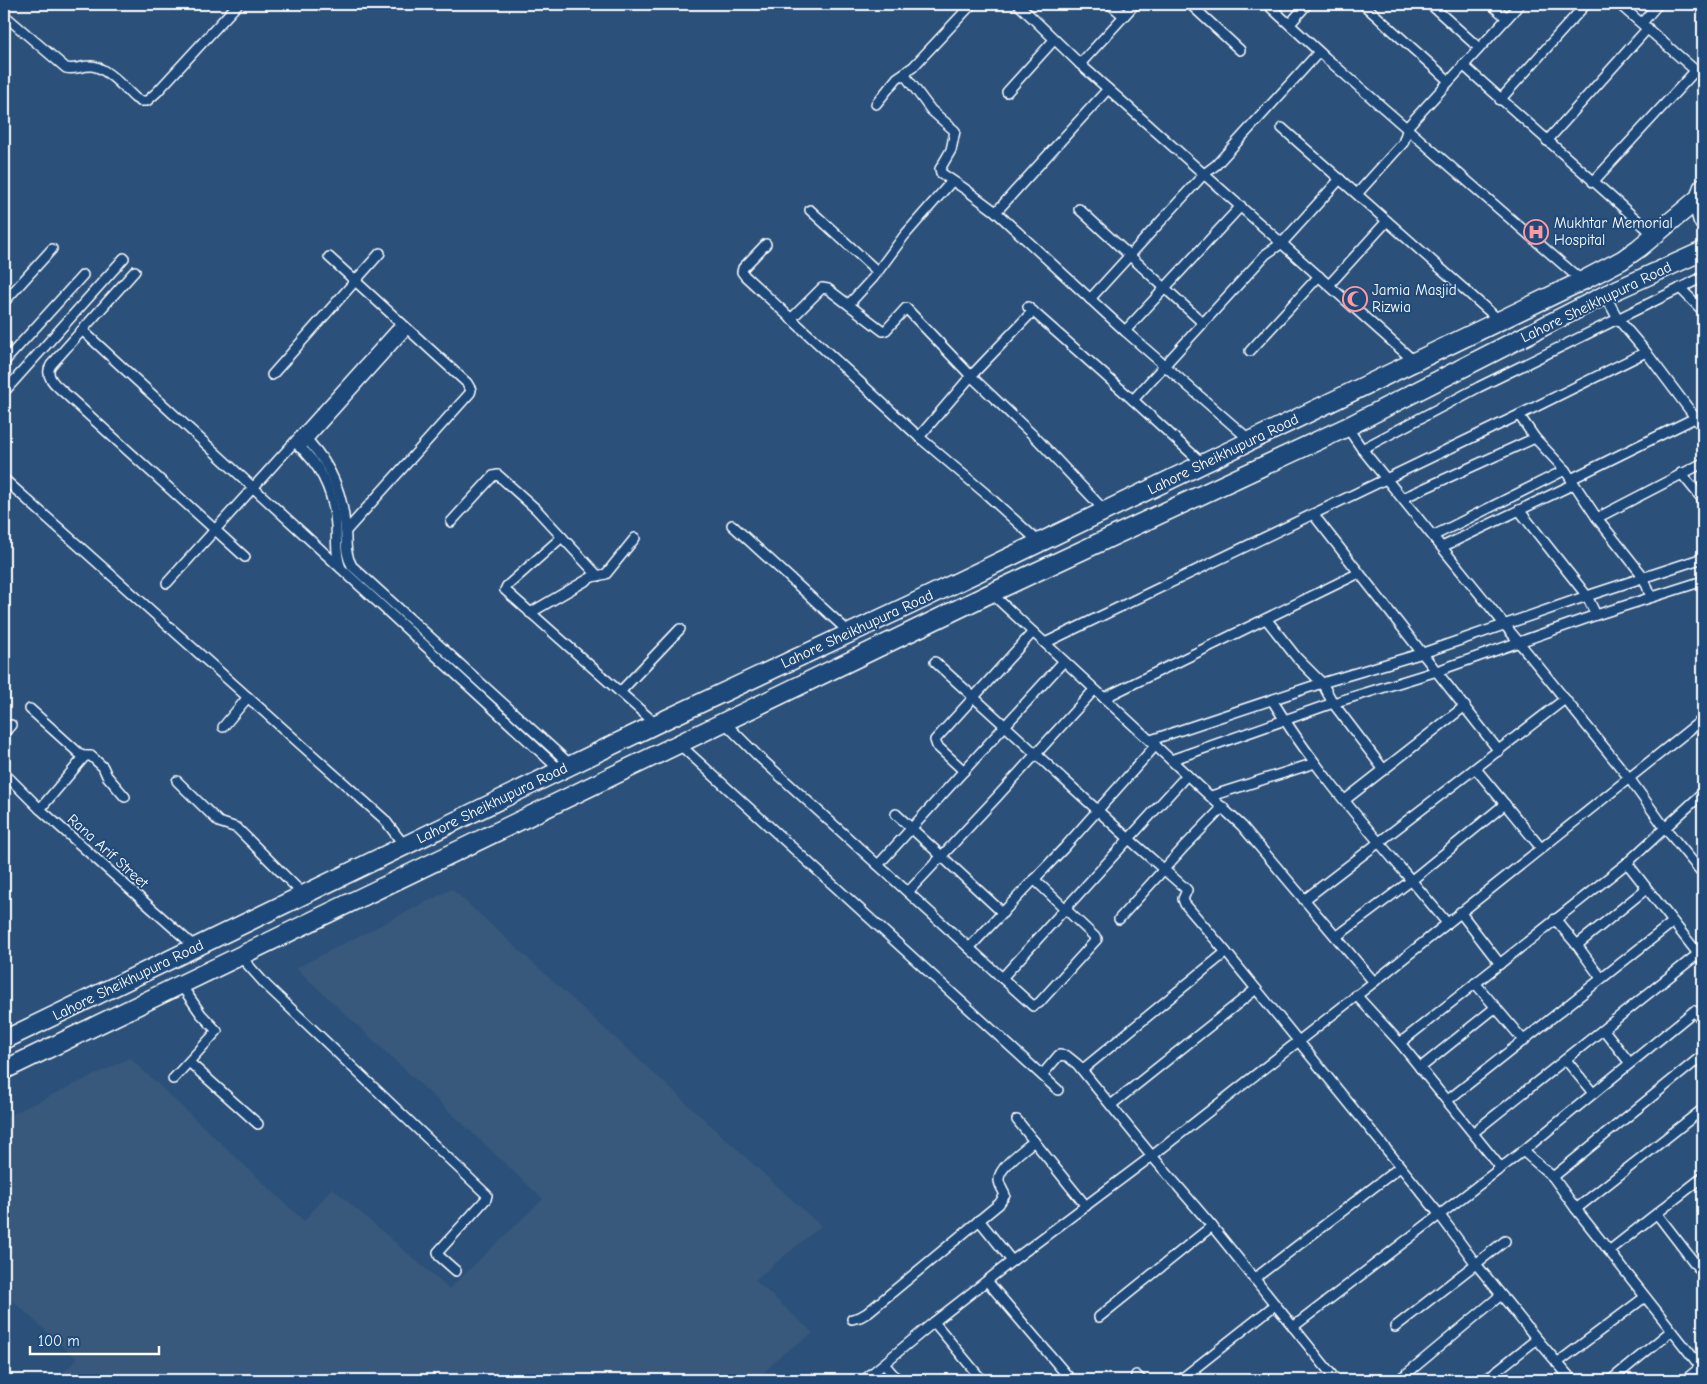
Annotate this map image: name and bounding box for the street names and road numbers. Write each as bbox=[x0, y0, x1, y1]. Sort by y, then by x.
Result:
street label: Lahore Sheikhupura Road bbox=[1518, 258, 1674, 346]
street label: Lahore Sheikhupura Road bbox=[1145, 410, 1301, 498]
street label: Lahore Sheikhupura Road bbox=[778, 586, 936, 672]
street label: Lahore Sheikhupura Road bbox=[414, 759, 570, 847]
street label: Rana Arif Street bbox=[64, 810, 153, 892]
street label: Lahore Sheikhupura Road bbox=[50, 936, 206, 1024]

